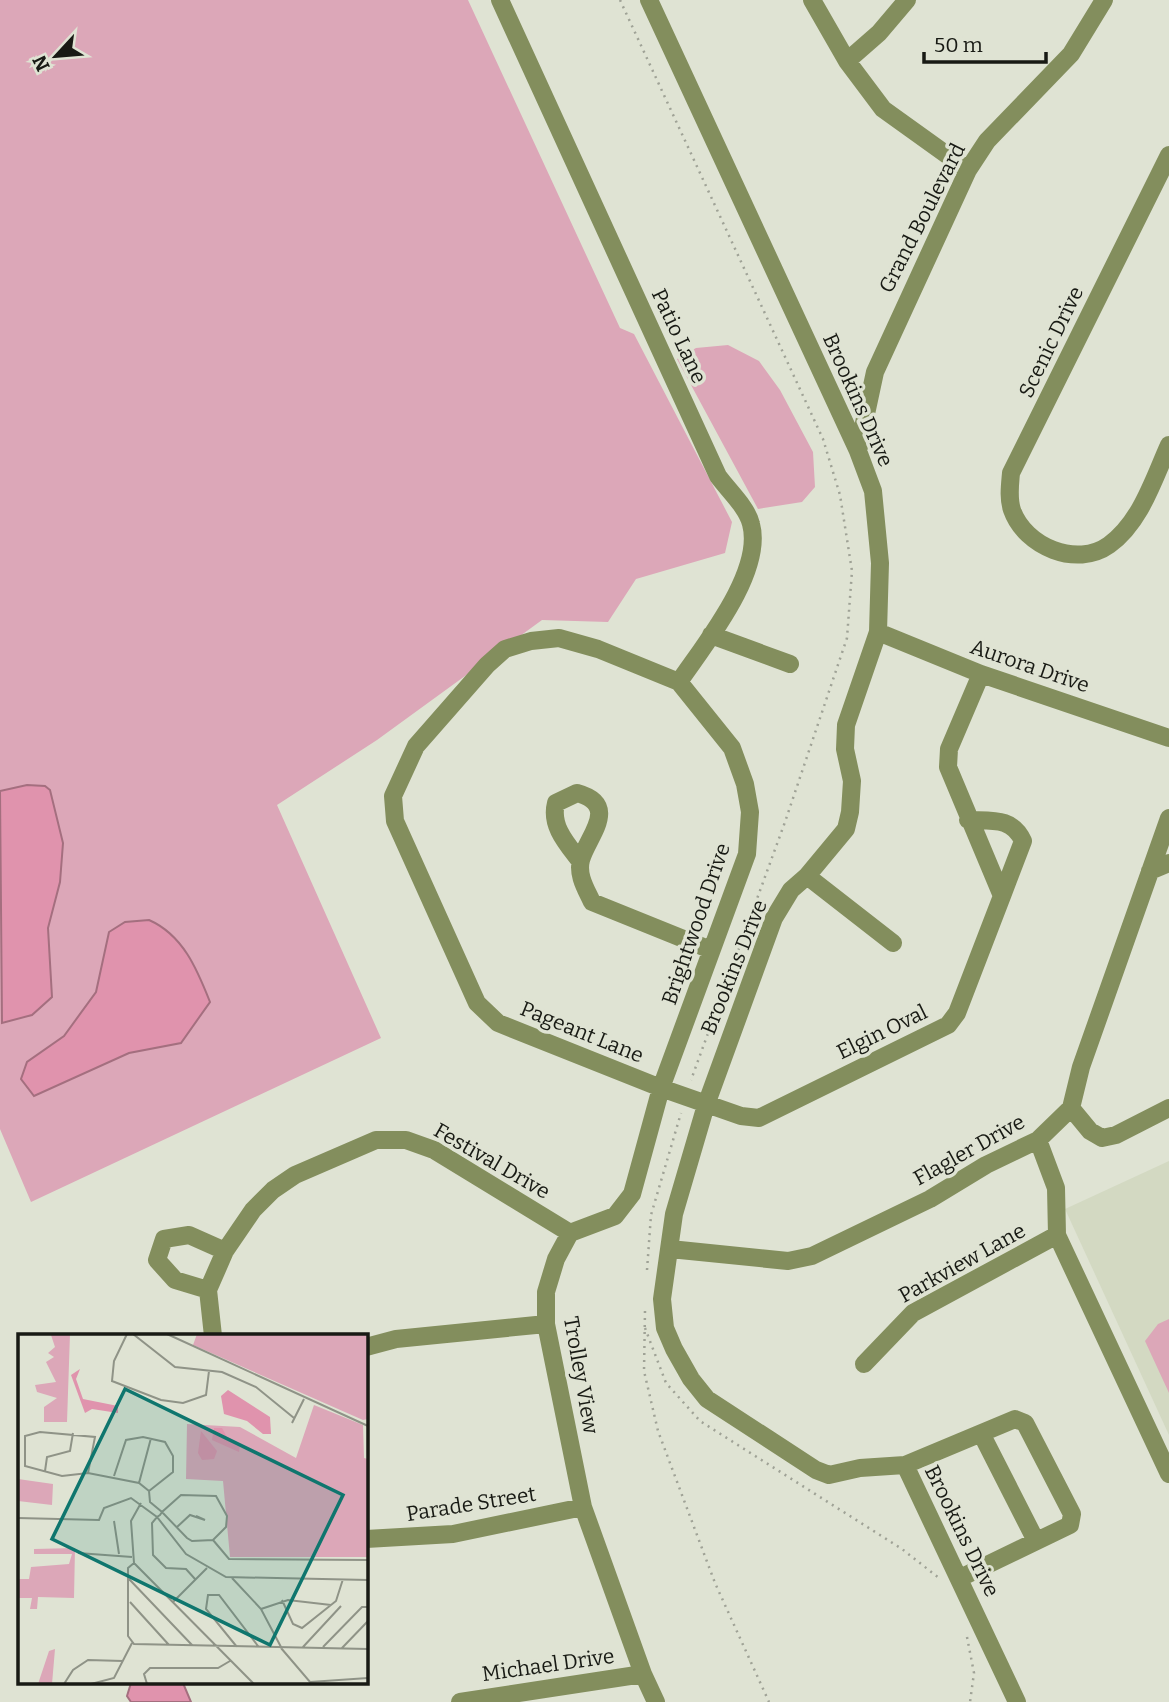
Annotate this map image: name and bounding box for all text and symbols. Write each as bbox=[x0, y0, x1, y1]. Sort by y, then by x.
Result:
north arrow bbox=[21, 21, 91, 91]
scale bar bbox=[924, 21, 1046, 65]
text: 50 m bbox=[934, 32, 983, 58]
text: N bbox=[27, 51, 55, 75]
street label: Grand Boulevard bbox=[873, 139, 971, 297]
street label: Scenic Drive bbox=[1013, 282, 1089, 402]
street label: Patio Lane bbox=[646, 285, 712, 387]
street label: Brookins Drive bbox=[817, 329, 899, 471]
street label: Aurora Drive bbox=[967, 633, 1093, 699]
street label: Brightwood Drive bbox=[656, 840, 736, 1008]
street label: Brookins Drive bbox=[695, 896, 773, 1038]
street label: Pageant Lane bbox=[517, 995, 647, 1069]
street label: Elgin Oval bbox=[832, 999, 932, 1065]
street label: Flagler Drive bbox=[909, 1109, 1029, 1191]
street label: Festival Drive bbox=[429, 1117, 555, 1205]
street label: Parkview Lane bbox=[894, 1217, 1030, 1309]
street label: Trolley View bbox=[558, 1314, 604, 1436]
inset map bbox=[18, 1334, 368, 1684]
street label: Brookins Drive bbox=[919, 1461, 1005, 1601]
street label: Parade Street bbox=[404, 1481, 538, 1527]
street label: Michael Drive bbox=[480, 1643, 616, 1687]

